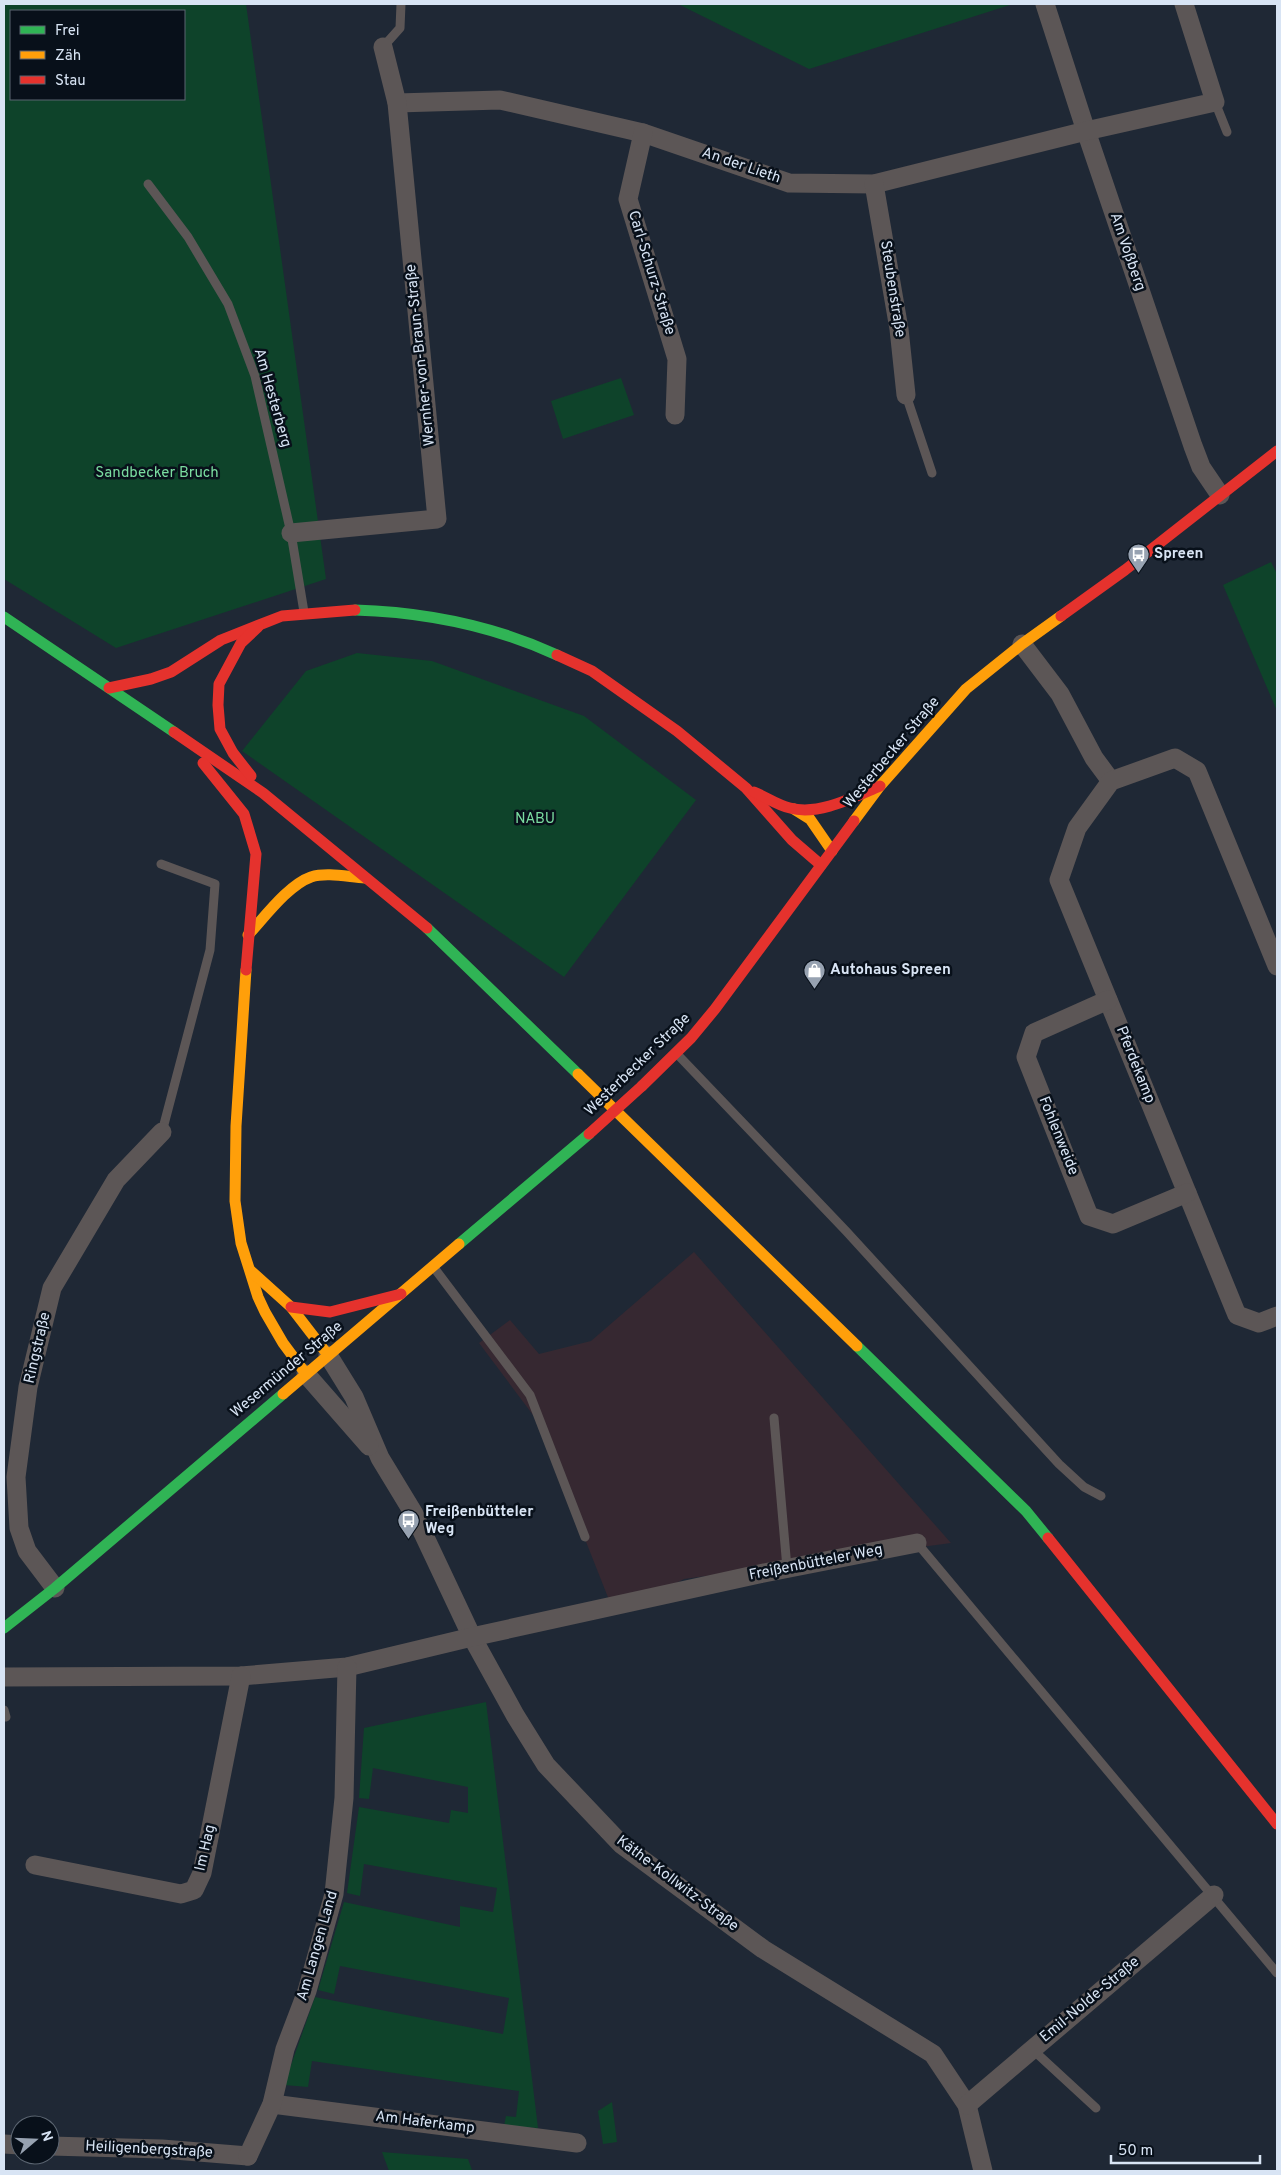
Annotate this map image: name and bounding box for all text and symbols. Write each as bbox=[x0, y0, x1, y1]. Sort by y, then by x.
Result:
legend bbox=[10, 10, 185, 100]
text: Frei bbox=[55, 22, 80, 41]
text: Zäh bbox=[55, 47, 81, 66]
text: Stau bbox=[55, 72, 86, 91]
street label: An der Lieth bbox=[699, 144, 783, 188]
street label: Carl-Schurz-Straße bbox=[623, 209, 679, 337]
street label: Am Voßberg bbox=[1105, 210, 1149, 294]
street label: Steubenstraße bbox=[875, 239, 909, 339]
street label: Wernher-von-Braun-Straße bbox=[402, 263, 440, 447]
street label: Am Hesterberg bbox=[249, 346, 295, 450]
park label: Sandbecker Bruch bbox=[95, 464, 219, 483]
bus stop icon: Spreen bbox=[1126, 542, 1150, 573]
place label: Spreen bbox=[1154, 545, 1204, 564]
street label: Westerbecker Straße bbox=[840, 693, 944, 813]
park label: NABU bbox=[515, 810, 555, 829]
shop icon: Autohaus Spreen bbox=[802, 958, 826, 989]
place label: Autohaus Spreen bbox=[830, 961, 951, 980]
street label: Westerbecker Straße bbox=[581, 1010, 695, 1120]
street label: Pferdekamp bbox=[1111, 1024, 1159, 1106]
street label: Fohlenweide bbox=[1034, 1094, 1082, 1178]
street label: Ringstraße bbox=[21, 1310, 55, 1386]
street label: Wesermünder Straße bbox=[227, 1318, 347, 1422]
place label: Freißenbütteler Weg bbox=[425, 1503, 534, 1539]
bus stop icon: Freißenbütteler Weg bbox=[397, 1509, 421, 1540]
street label: Freißenbütteler Weg bbox=[748, 1541, 884, 1585]
street label: Im Hag bbox=[191, 1823, 221, 1873]
street label: Käthe-Kollwitz-Straße bbox=[612, 1832, 742, 1936]
street label: Am Langen Land bbox=[293, 1889, 343, 2003]
street label: Emil-Nolde-Straße bbox=[1036, 1953, 1144, 2047]
street label: Am Haferkamp bbox=[374, 2107, 476, 2139]
north arrow bbox=[10, 2115, 60, 2165]
text: N bbox=[36, 2129, 56, 2144]
scale bar bbox=[1111, 2132, 1260, 2164]
street label: Heiligenbergstraße bbox=[85, 2137, 213, 2163]
text: 50 m bbox=[1118, 2142, 1153, 2161]

